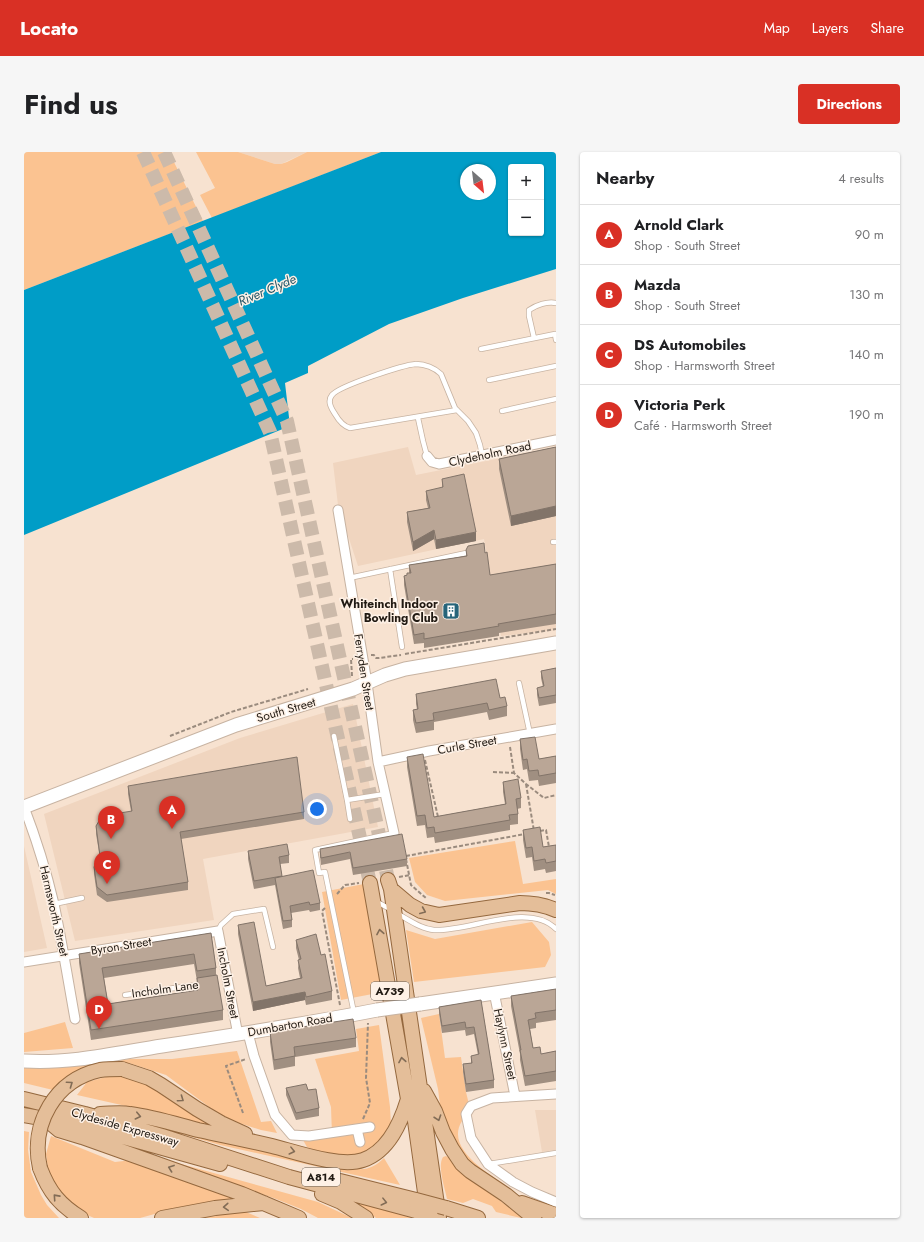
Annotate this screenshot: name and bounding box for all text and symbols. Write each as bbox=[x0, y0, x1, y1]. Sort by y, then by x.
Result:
text: Locato bbox=[20, 15, 78, 42]
text: Map bbox=[764, 18, 790, 38]
text: Layers bbox=[812, 18, 848, 38]
text: Share bbox=[870, 18, 904, 38]
text: Find us bbox=[24, 84, 118, 125]
button: Directions bbox=[798, 84, 900, 124]
north arrow bbox=[460, 164, 496, 200]
map controls bbox=[508, 164, 544, 236]
button: + bbox=[508, 164, 544, 200]
text: Nearby bbox=[596, 166, 654, 190]
text: 4 results bbox=[838, 169, 884, 188]
button: − bbox=[508, 200, 544, 236]
text: Arnold Clark bbox=[634, 214, 724, 236]
text: A bbox=[604, 225, 614, 244]
text: 90 m bbox=[855, 225, 884, 244]
text: Shop · South Street bbox=[634, 236, 740, 255]
water label: River Clyde bbox=[235, 269, 299, 311]
text: Mazda bbox=[634, 274, 681, 296]
text: B bbox=[605, 285, 613, 304]
text: 130 m bbox=[849, 285, 884, 304]
text: Shop · South Street bbox=[634, 296, 740, 315]
text: DS Automobiles bbox=[634, 334, 746, 356]
text: C bbox=[604, 345, 614, 364]
text: 140 m bbox=[849, 345, 884, 364]
text: Shop · Harmsworth Street bbox=[634, 356, 775, 375]
text: Victoria Perk bbox=[634, 394, 725, 416]
text: D bbox=[604, 405, 614, 424]
text: 190 m bbox=[849, 405, 884, 424]
text: Café · Harmsworth Street bbox=[634, 416, 772, 435]
street label: Clydeholm Road bbox=[447, 436, 533, 472]
place label: Whiteinch Indoor Bowling Club bbox=[341, 595, 439, 627]
building icon: Whiteinch Indoor Bowling Club bbox=[441, 601, 461, 621]
street label: Ferryden Street bbox=[349, 632, 379, 712]
street label: South Street bbox=[254, 693, 318, 727]
street label: Curle Street bbox=[436, 731, 498, 759]
pin: A bbox=[159, 796, 185, 829]
your location bbox=[307, 799, 327, 819]
pin: B bbox=[98, 806, 124, 839]
pin: C bbox=[94, 851, 120, 884]
street label: Harmsworth Street bbox=[35, 864, 73, 958]
one-way arrow bbox=[419, 906, 426, 914]
one-way arrow bbox=[376, 929, 384, 935]
street label: Byron Street bbox=[89, 932, 153, 960]
street label: Incholm Street bbox=[212, 946, 244, 1020]
street label: Incholm Lane bbox=[130, 975, 200, 1003]
road number: A739 bbox=[371, 982, 409, 1000]
pin: D bbox=[86, 996, 112, 1029]
street label: Haylynn Street bbox=[489, 1007, 521, 1081]
street label: Dumbarton Road bbox=[246, 1009, 334, 1041]
one-way arrow bbox=[398, 1057, 406, 1063]
one-way arrow bbox=[66, 1081, 73, 1089]
one-way arrow bbox=[177, 1094, 184, 1101]
street label: Clydeside Expressway bbox=[69, 1103, 182, 1151]
one-way arrow bbox=[135, 1111, 141, 1119]
one-way arrow bbox=[433, 1115, 441, 1122]
one-way arrow bbox=[288, 1146, 295, 1155]
one-way arrow bbox=[168, 1164, 175, 1173]
road number: A814 bbox=[302, 1168, 340, 1186]
one-way arrow bbox=[53, 1194, 60, 1202]
one-way arrow bbox=[381, 1198, 387, 1206]
one-way arrow bbox=[223, 1202, 229, 1211]

